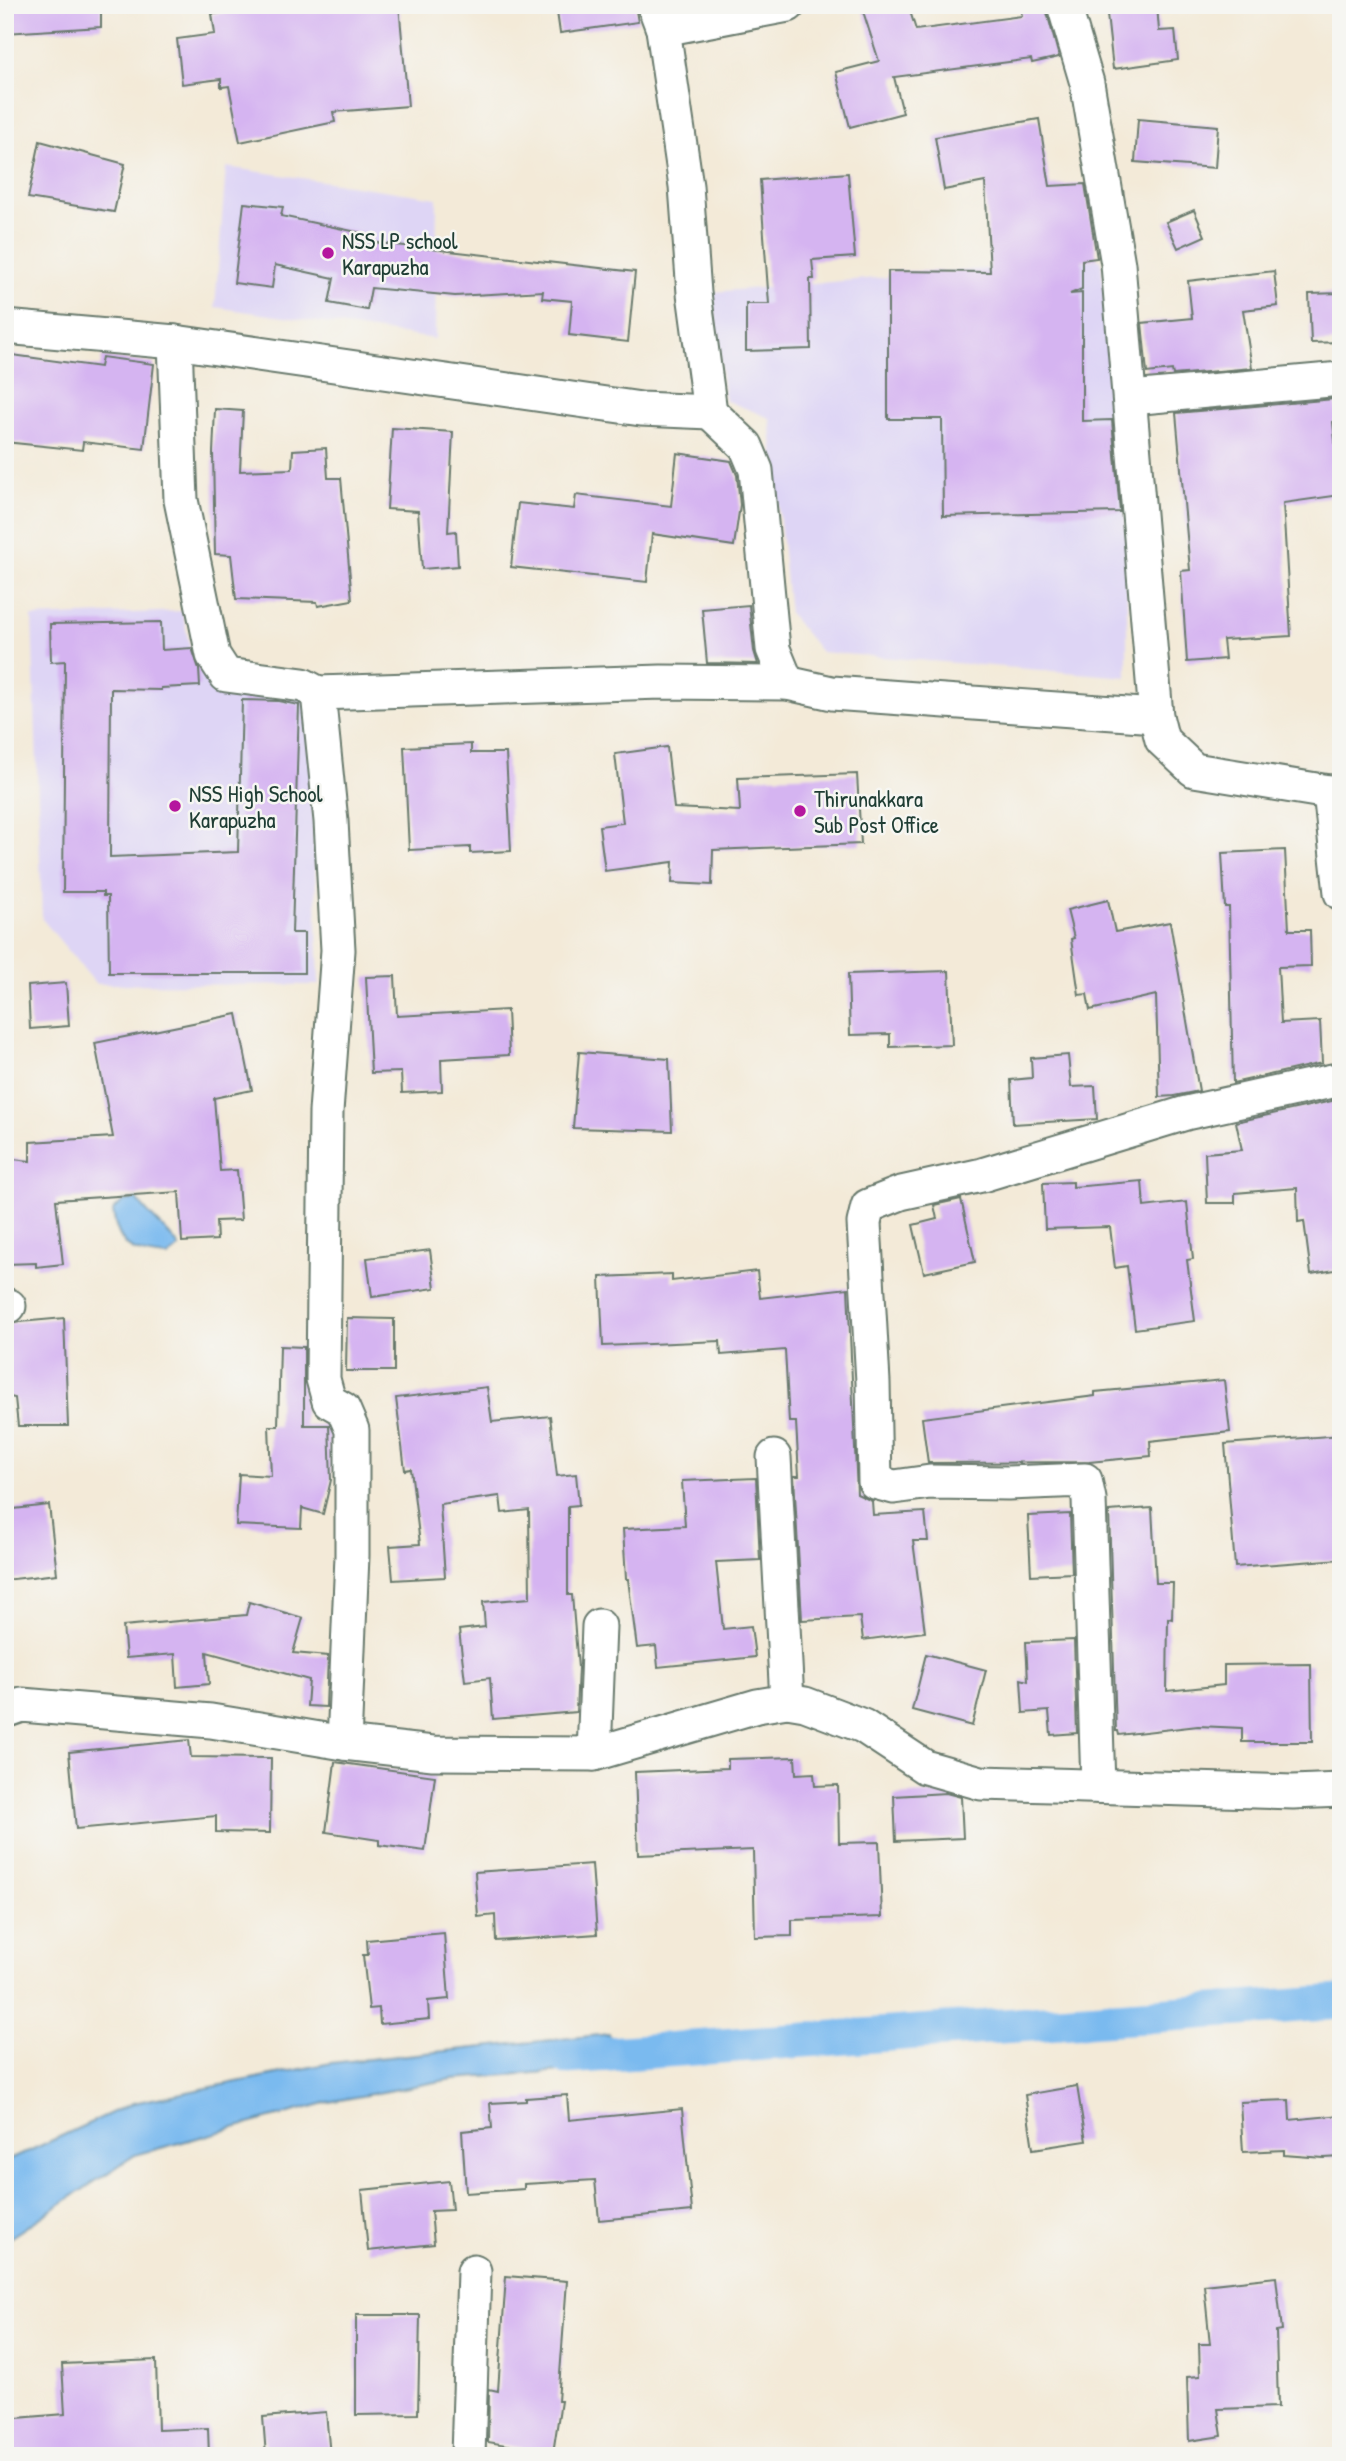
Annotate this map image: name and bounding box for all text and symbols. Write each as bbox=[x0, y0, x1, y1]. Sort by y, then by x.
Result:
place label: NSS LP school Karapuzha bbox=[342, 225, 459, 282]
marker: NSS LP school Karapuzha bbox=[320, 245, 336, 261]
place label: NSS High School Karapuzha bbox=[189, 778, 323, 835]
place label: Thirunakkara Sub Post Office bbox=[814, 783, 939, 840]
marker: NSS High School Karapuzha bbox=[167, 798, 183, 814]
marker: Thirunakkara Sub Post Office bbox=[792, 803, 808, 819]

